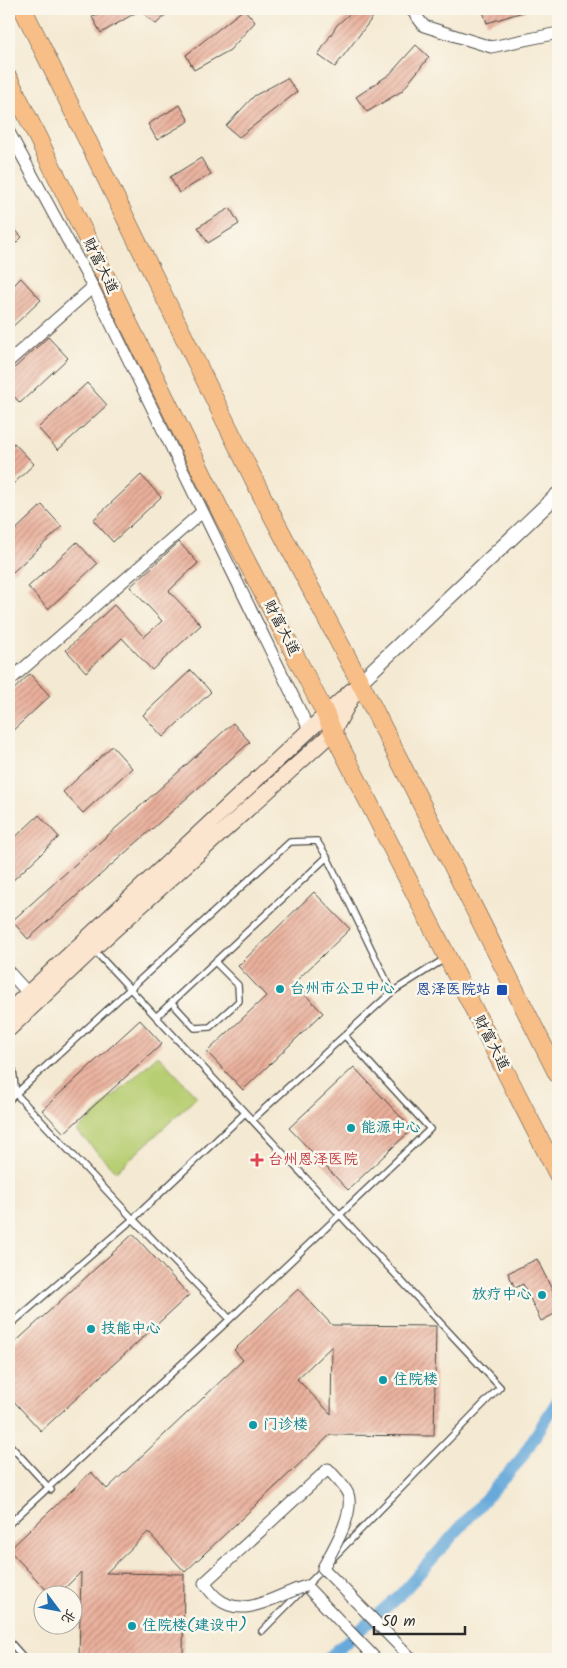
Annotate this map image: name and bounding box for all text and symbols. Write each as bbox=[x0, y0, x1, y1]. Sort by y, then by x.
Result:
street label: 财富大道 bbox=[76, 234, 124, 298]
street label: 财富大道 bbox=[257, 596, 305, 660]
place label: 台州市公卫中心 bbox=[290, 977, 395, 1001]
place label: 恩泽医院站 bbox=[416, 978, 491, 1002]
marker: 台州市公卫中心 bbox=[274, 983, 286, 995]
marker: 恩泽医院站 bbox=[495, 983, 509, 997]
street label: 财富大道 bbox=[467, 1011, 515, 1075]
place label: 能源中心 bbox=[361, 1116, 421, 1140]
marker: 能源中心 bbox=[345, 1122, 357, 1134]
place label: 台州恩泽医院 bbox=[268, 1148, 358, 1172]
marker: 台州恩泽医院 bbox=[250, 1153, 264, 1167]
place label: 放疗中心 bbox=[472, 1283, 532, 1307]
marker: 放疗中心 bbox=[536, 1289, 548, 1301]
place label: 技能中心 bbox=[101, 1317, 161, 1341]
marker: 技能中心 bbox=[85, 1323, 97, 1335]
place label: 住院楼 bbox=[393, 1368, 438, 1392]
marker: 住院楼 bbox=[377, 1374, 389, 1386]
place label: 门诊楼 bbox=[263, 1413, 308, 1437]
marker: 门诊楼 bbox=[247, 1419, 259, 1431]
north arrow bbox=[32, 1586, 82, 1636]
scale bar bbox=[374, 1603, 466, 1635]
text: 北 bbox=[55, 1605, 81, 1628]
text: 50 m bbox=[382, 1610, 416, 1634]
place label: 住院楼(建设中) bbox=[142, 1614, 247, 1638]
marker: 住院楼(建设中) bbox=[126, 1620, 138, 1632]

